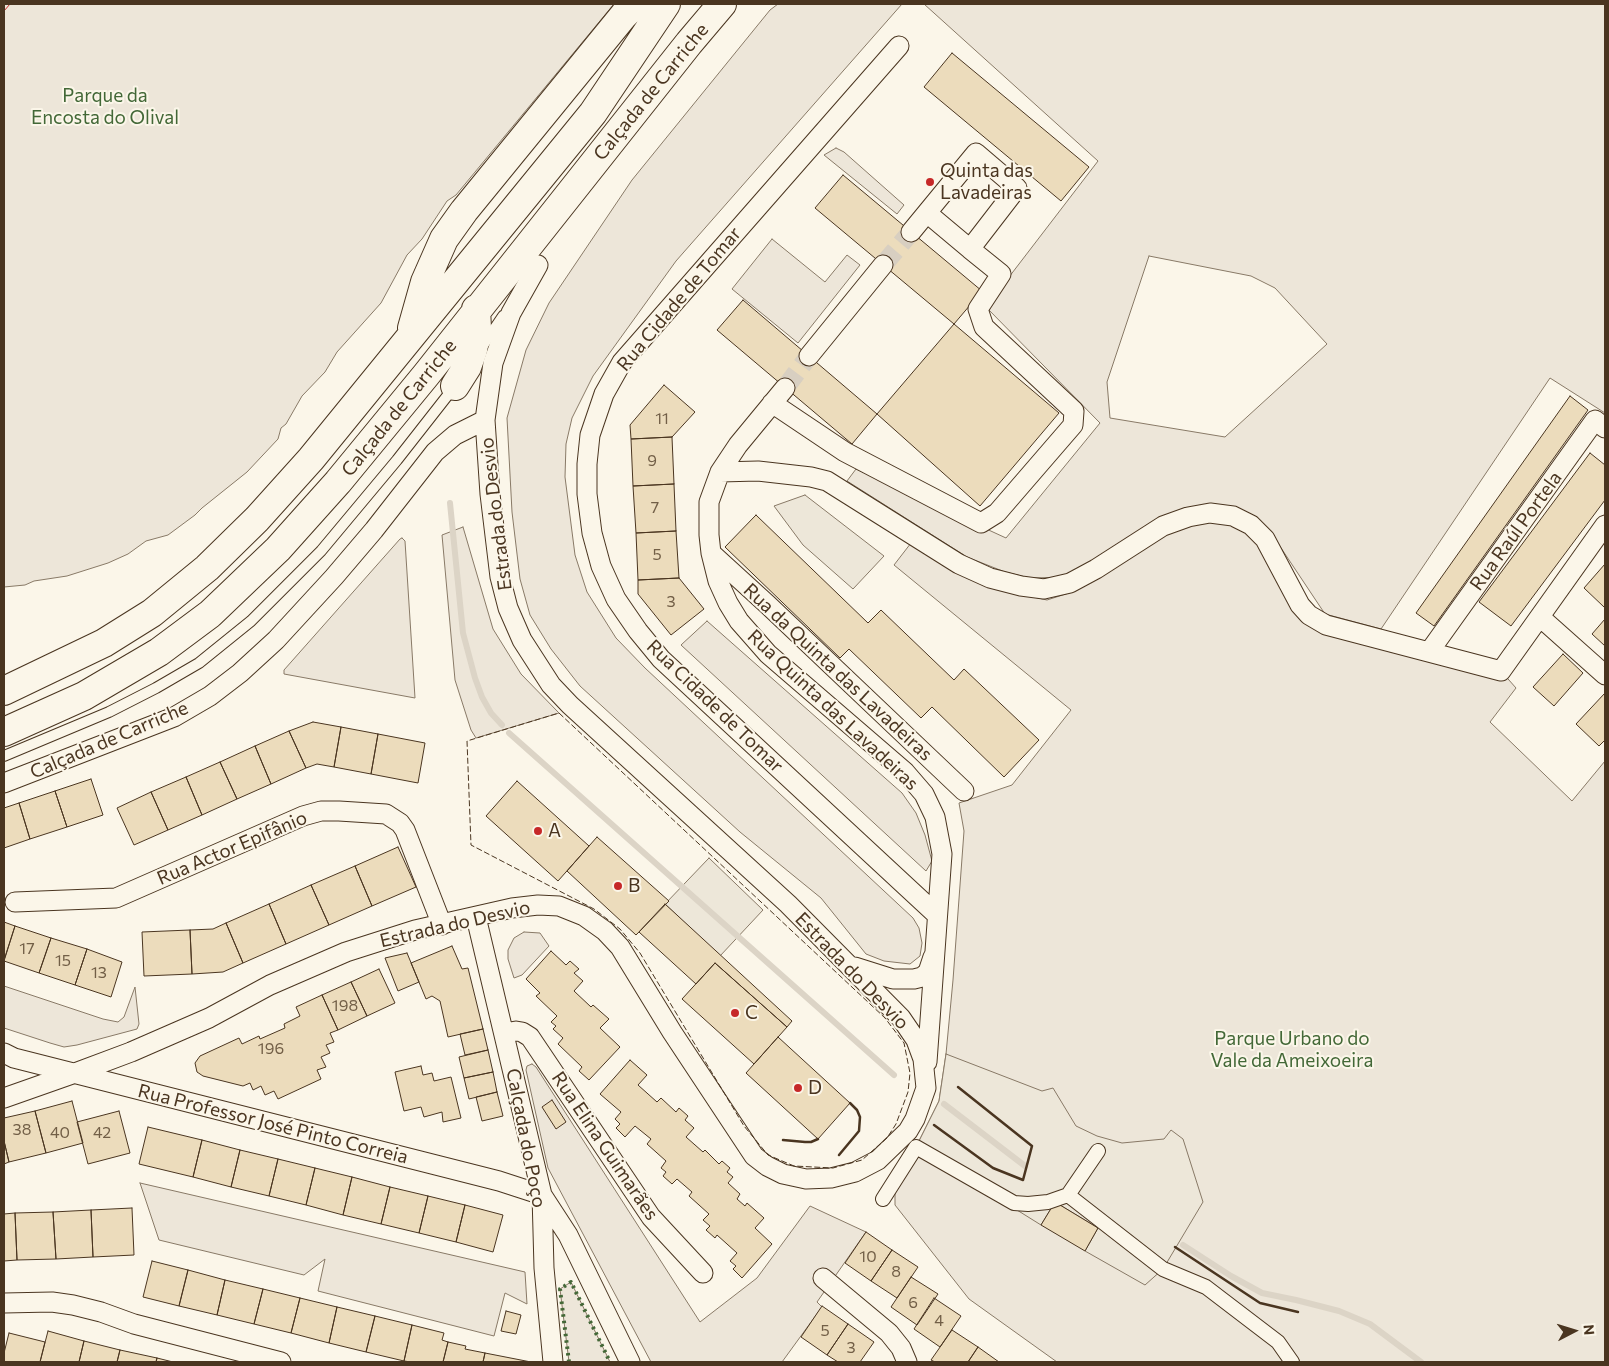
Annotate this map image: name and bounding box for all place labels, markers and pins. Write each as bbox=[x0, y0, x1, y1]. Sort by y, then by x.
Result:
place label: Quinta das Lavadeiras bbox=[940, 160, 1033, 204]
marker: Quinta das Lavadeiras bbox=[924, 176, 936, 188]
place label: A bbox=[548, 820, 561, 842]
marker: A bbox=[532, 825, 544, 837]
place label: B bbox=[628, 875, 640, 897]
marker: B bbox=[612, 880, 624, 892]
place label: C bbox=[745, 1002, 758, 1024]
marker: C bbox=[729, 1007, 741, 1019]
place label: D bbox=[808, 1077, 822, 1099]
marker: D bbox=[792, 1082, 804, 1094]

